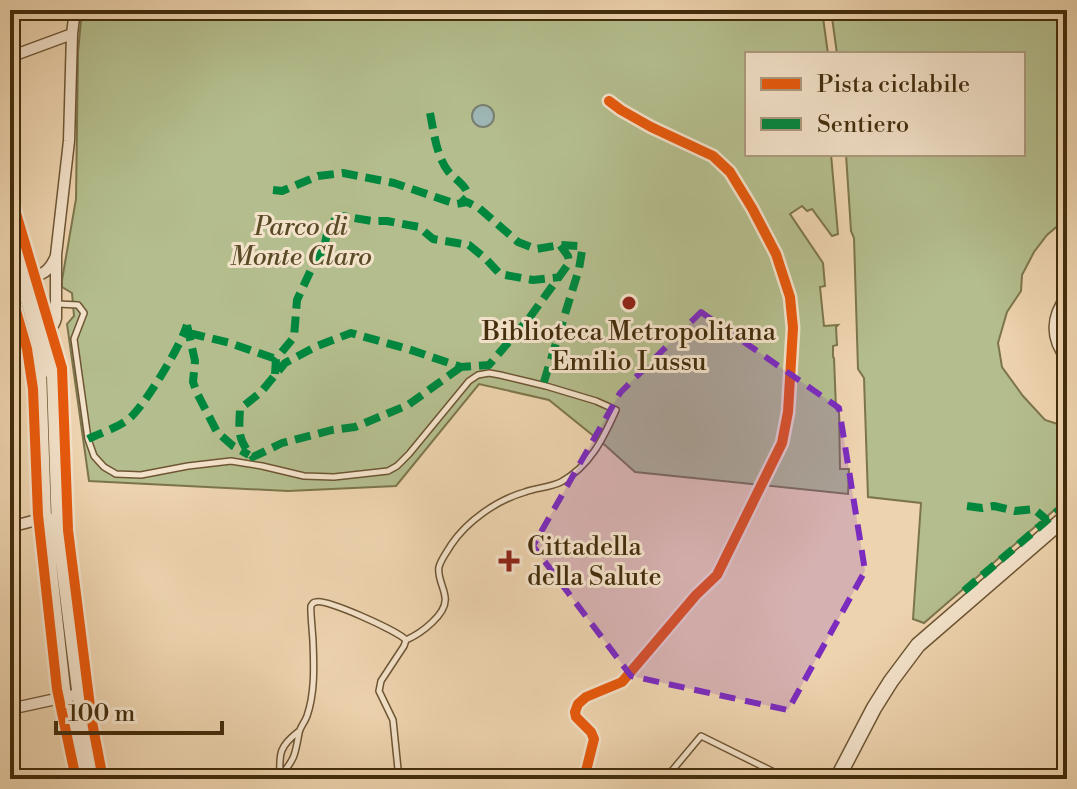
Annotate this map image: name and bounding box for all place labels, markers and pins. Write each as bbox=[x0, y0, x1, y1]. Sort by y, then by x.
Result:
marker: Biblioteca Metropolitana Emilio Lussu bbox=[620, 294, 638, 312]
place label: Biblioteca Metropolitana Emilio Lussu bbox=[481, 316, 777, 378]
place label: Cittadella della Salute bbox=[527, 531, 662, 593]
marker: Cittadella della Salute bbox=[498, 550, 520, 572]

